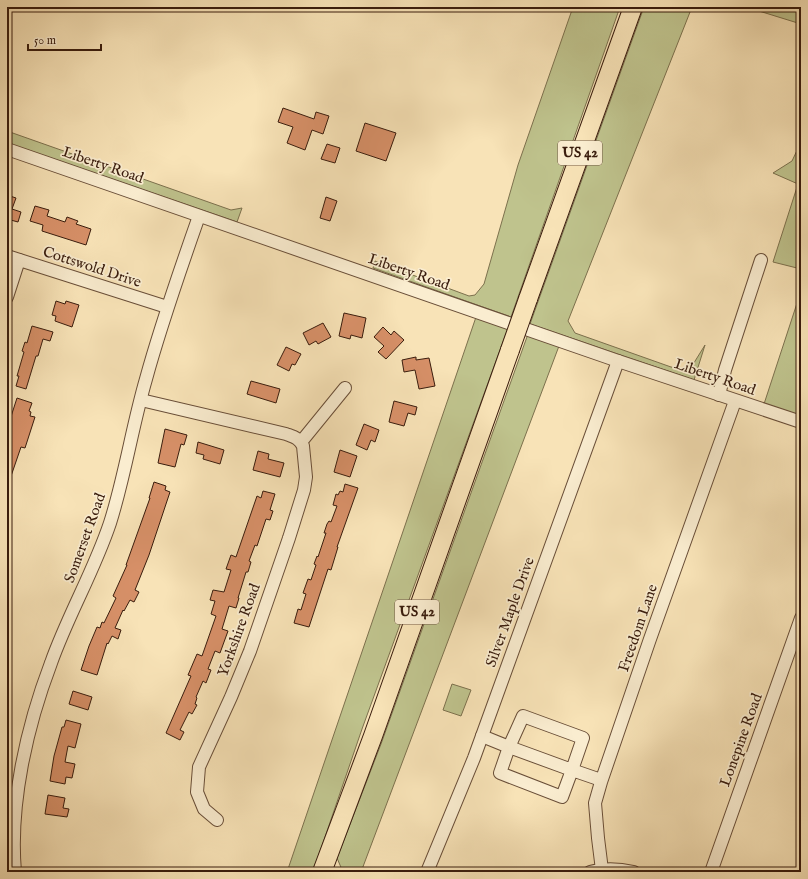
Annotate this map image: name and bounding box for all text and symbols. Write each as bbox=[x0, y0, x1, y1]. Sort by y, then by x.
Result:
scale bar bbox=[28, 26, 101, 52]
text: 50 m bbox=[34, 33, 56, 48]
road number: US 42 bbox=[558, 141, 602, 165]
street label: Liberty Road bbox=[60, 142, 147, 188]
street label: Cottswold Drive bbox=[40, 242, 144, 292]
street label: Liberty Road bbox=[366, 249, 453, 295]
street label: Liberty Road bbox=[672, 354, 759, 400]
street label: Somerset Road bbox=[60, 490, 110, 586]
street label: Silver Maple Drive bbox=[481, 554, 539, 670]
street label: Yorkshire Road bbox=[213, 580, 265, 679]
street label: Freedom Lane bbox=[614, 582, 662, 674]
road number: US 42 bbox=[395, 600, 439, 624]
street label: Lonepine Road bbox=[715, 690, 767, 789]

